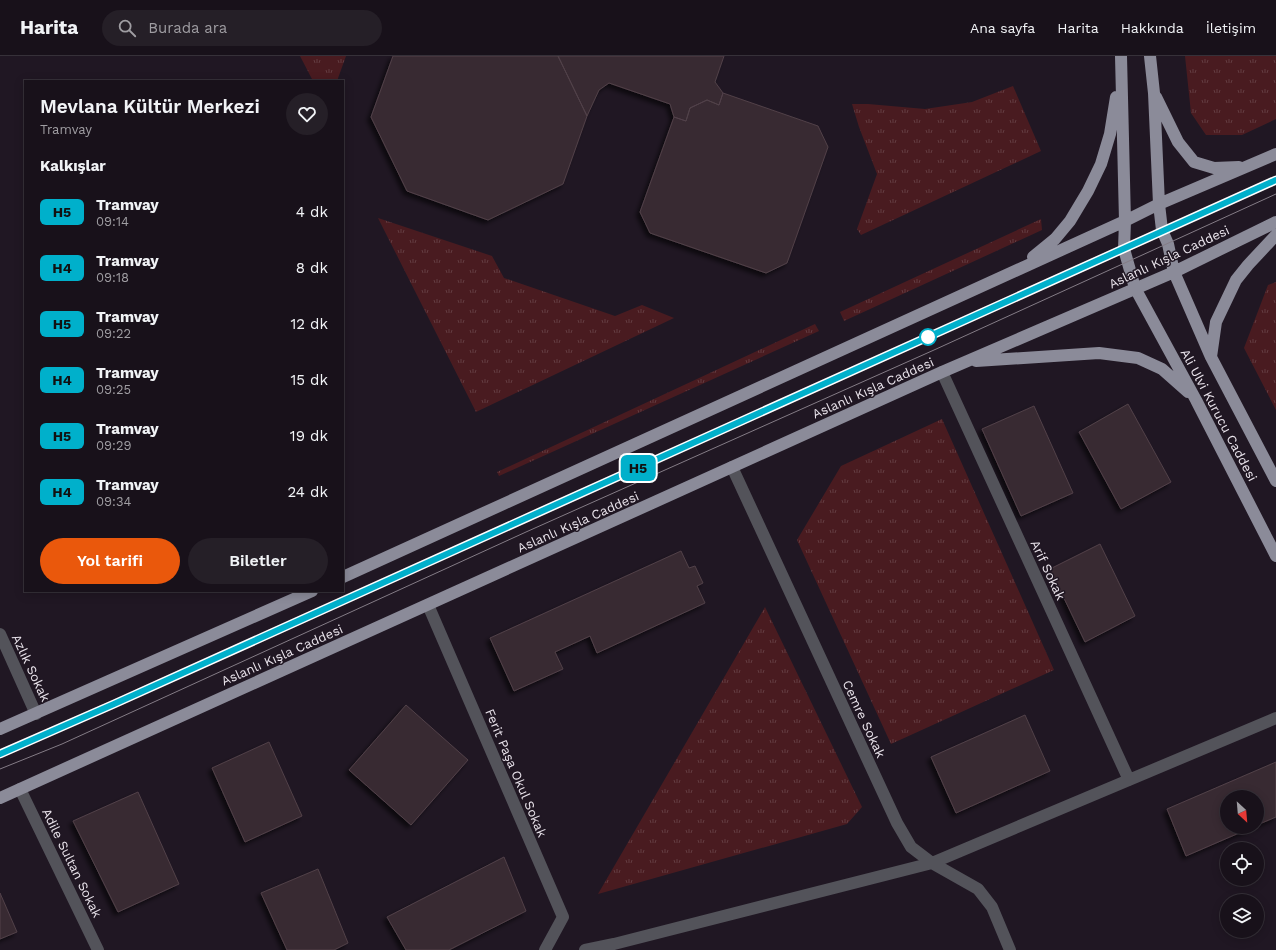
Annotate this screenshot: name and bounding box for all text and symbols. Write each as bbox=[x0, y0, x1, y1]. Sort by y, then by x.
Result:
search box bbox=[102, 10, 382, 46]
text: Harita bbox=[20, 16, 78, 39]
icon: search bbox=[116, 17, 138, 39]
text: Burada ara bbox=[148, 19, 227, 37]
text: Ana sayfa bbox=[970, 20, 1035, 36]
text: Harita bbox=[1057, 20, 1099, 36]
text: Hakkında bbox=[1121, 20, 1184, 36]
text: İletişim bbox=[1206, 20, 1256, 36]
button: heart bbox=[286, 93, 328, 135]
text: Mevlana Kültür Merkezi bbox=[40, 95, 260, 118]
text: Tramvay bbox=[40, 122, 92, 137]
text: Kalkışlar bbox=[40, 157, 106, 175]
text: Tramvay bbox=[96, 196, 159, 214]
text: 4 dk bbox=[296, 203, 328, 221]
text: H5 bbox=[53, 204, 71, 220]
text: 09:14 bbox=[96, 214, 129, 229]
street label: Aslanlı Kışla Caddesi bbox=[1106, 222, 1232, 292]
text: Tramvay bbox=[96, 252, 159, 270]
text: 8 dk bbox=[296, 259, 328, 277]
text: H4 bbox=[52, 260, 72, 276]
text: 09:18 bbox=[96, 270, 129, 285]
text: Tramvay bbox=[96, 308, 159, 326]
text: 12 dk bbox=[290, 315, 328, 333]
text: H5 bbox=[53, 316, 71, 332]
text: 09:22 bbox=[96, 326, 131, 341]
unlabelled marker bbox=[919, 328, 937, 346]
street label: Ali Ulvi Kurucu Caddesi bbox=[1178, 346, 1260, 484]
street label: Aslanlı Kışla Caddesi bbox=[810, 354, 936, 422]
text: Tramvay bbox=[96, 364, 159, 382]
text: 15 dk bbox=[290, 371, 328, 389]
text: H4 bbox=[52, 372, 72, 388]
text: 09:25 bbox=[96, 382, 131, 397]
text: Tramvay bbox=[96, 420, 159, 438]
text: 19 dk bbox=[290, 427, 328, 445]
text: H5 bbox=[53, 428, 71, 444]
text: 09:29 bbox=[96, 438, 132, 453]
line badge: H5 bbox=[620, 455, 656, 481]
text: H5 bbox=[629, 460, 647, 476]
text: Tramvay bbox=[96, 476, 159, 494]
text: 24 dk bbox=[288, 483, 328, 501]
text: H4 bbox=[52, 484, 72, 500]
street label: Aslanlı Kışla Caddesi bbox=[515, 488, 641, 556]
text: 09:34 bbox=[96, 494, 131, 509]
button: Yol tarifi bbox=[40, 538, 180, 584]
button: Biletler bbox=[188, 538, 328, 584]
street label: Arif Sokak bbox=[1028, 538, 1069, 603]
street label: Aslanlı Kışla Caddesi bbox=[219, 621, 345, 689]
street label: Azlık Sokak bbox=[9, 632, 53, 705]
street label: Cemre Sokak bbox=[839, 678, 889, 761]
street label: Ferit Paşa Okul Sokak bbox=[482, 707, 550, 840]
north arrow bbox=[1220, 790, 1264, 834]
map controls bbox=[1220, 790, 1264, 938]
street label: Adile Sultan Sokak bbox=[39, 806, 105, 920]
button: locate bbox=[1220, 842, 1264, 886]
button: layers bbox=[1220, 894, 1264, 938]

